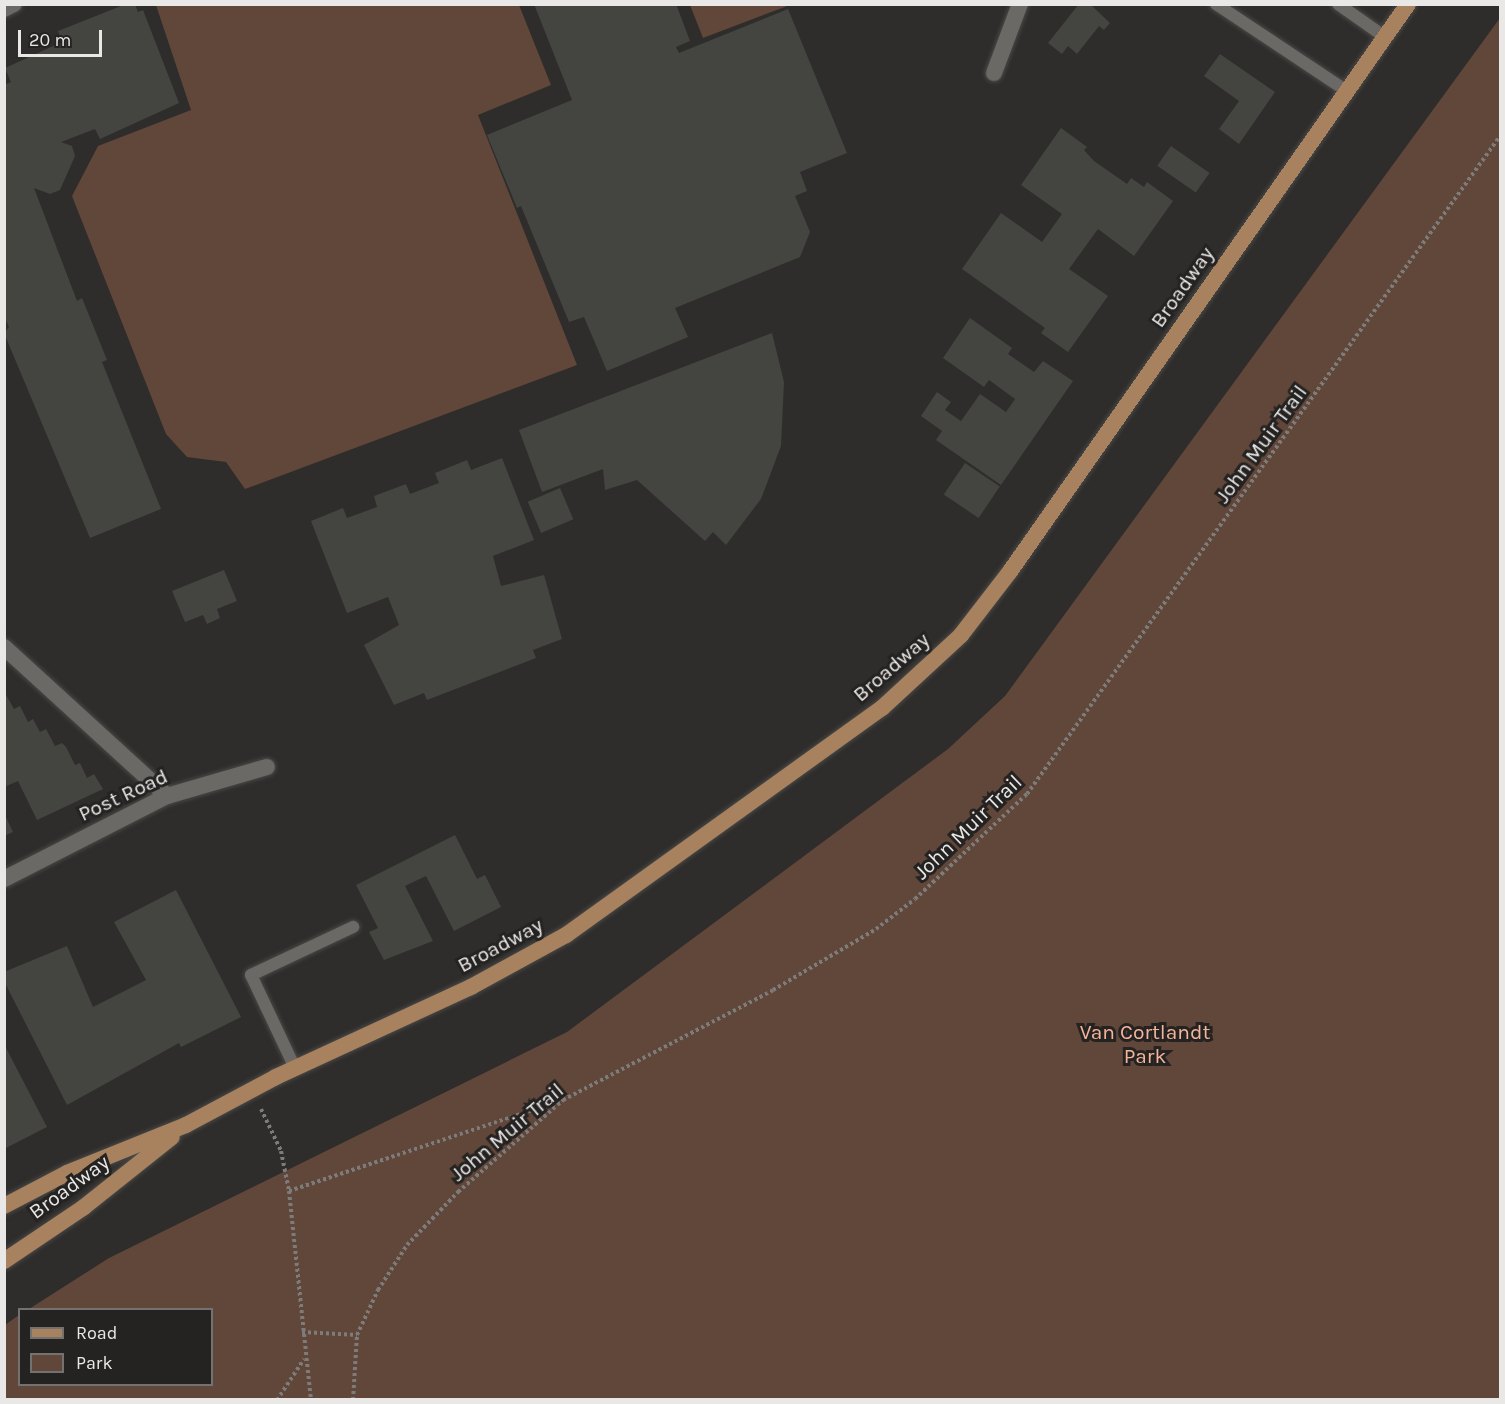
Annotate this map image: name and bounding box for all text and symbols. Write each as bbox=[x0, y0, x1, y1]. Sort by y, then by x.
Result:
scale bar bbox=[21, 18, 105, 56]
text: 20 m bbox=[29, 29, 71, 51]
street label: Broadway bbox=[1145, 242, 1219, 332]
street label: John Muir Trail bbox=[1210, 380, 1312, 508]
street label: Broadway bbox=[848, 627, 934, 707]
street label: Post Road bbox=[74, 763, 172, 827]
street label: John Muir Trail bbox=[909, 769, 1027, 885]
street label: Broadway bbox=[453, 912, 547, 978]
park label: Van Cortlandt Park bbox=[1080, 1019, 1210, 1069]
street label: John Muir Trail bbox=[445, 1077, 569, 1187]
street label: Broadway bbox=[24, 1150, 114, 1224]
legend bbox=[18, 1308, 213, 1386]
text: Road bbox=[76, 1322, 117, 1344]
text: Park bbox=[76, 1352, 113, 1374]

